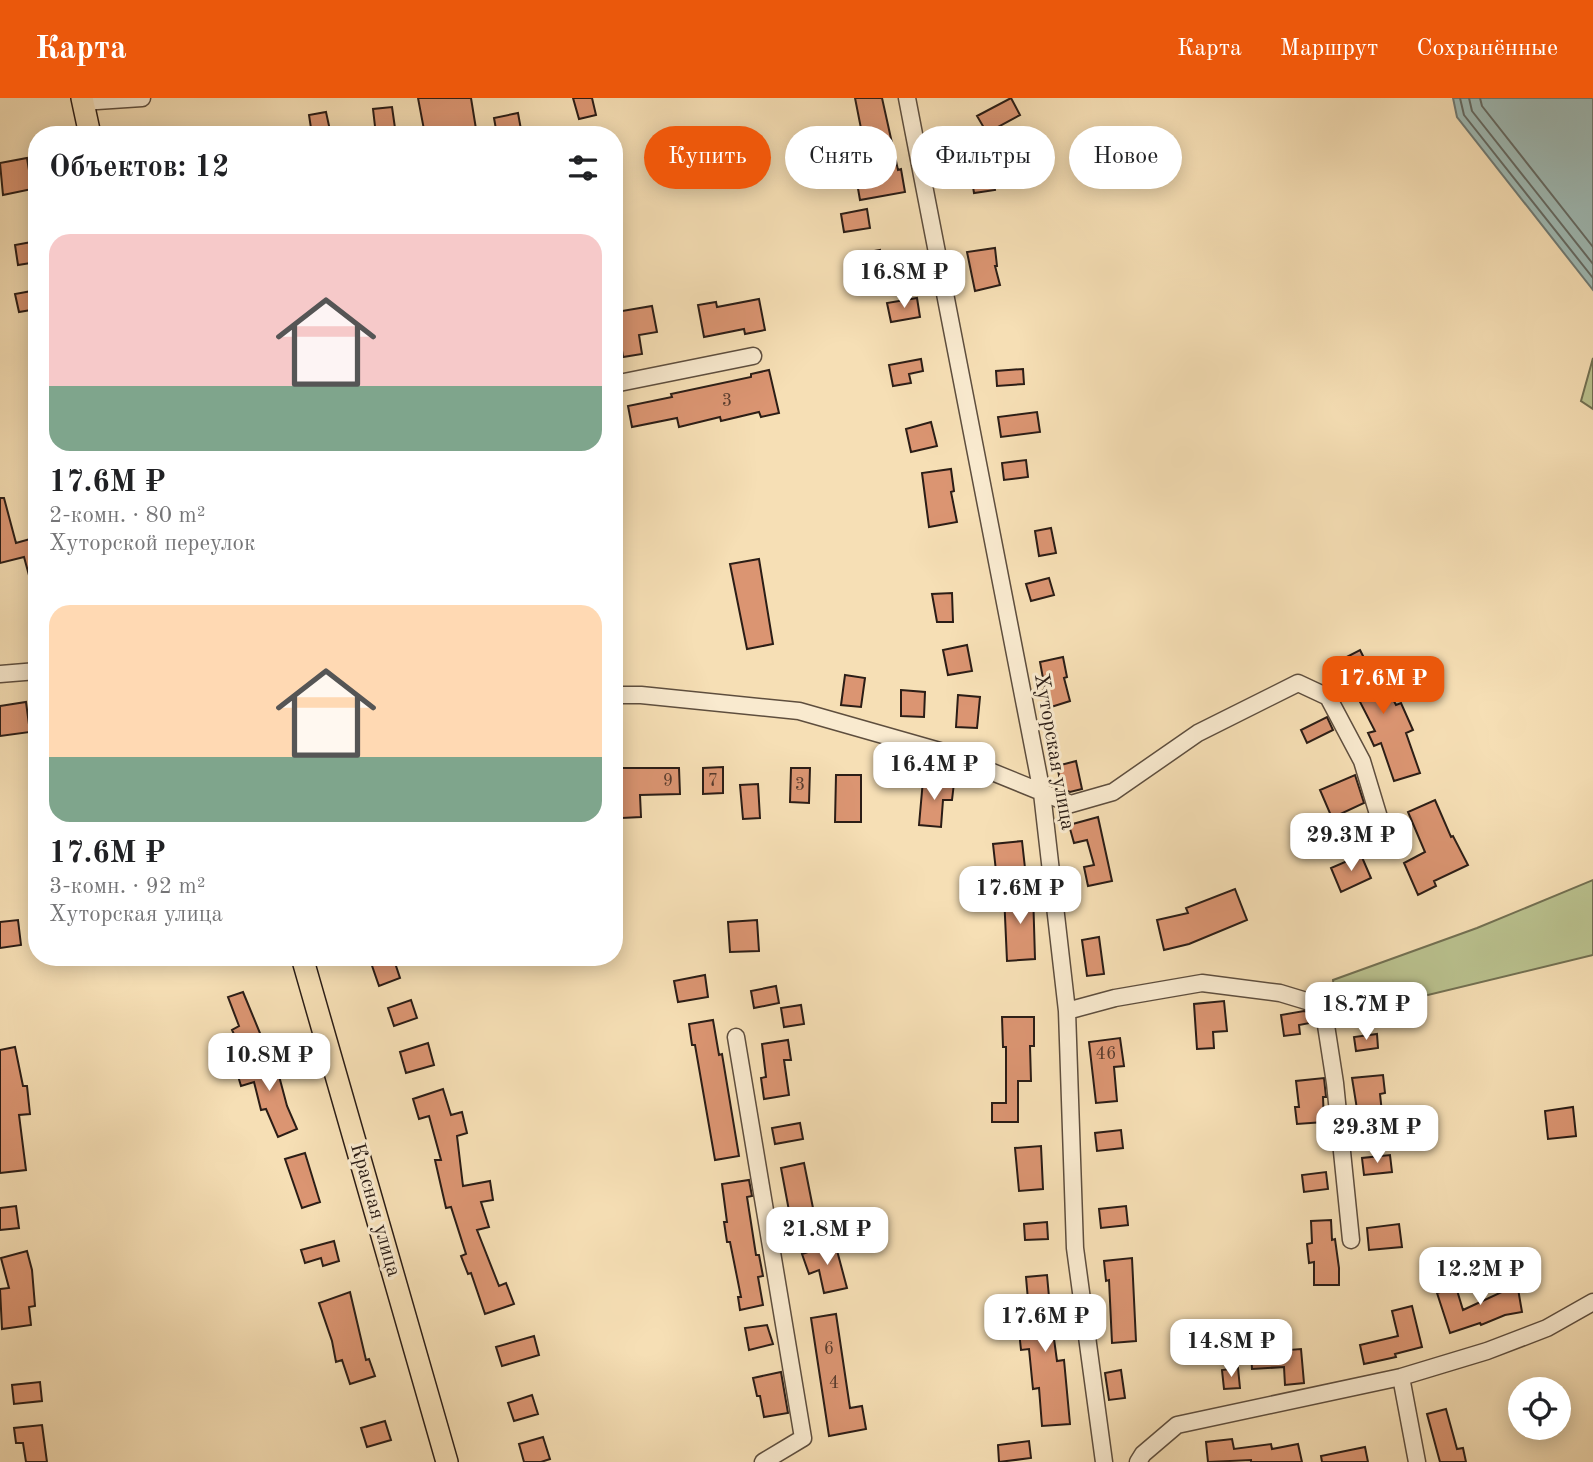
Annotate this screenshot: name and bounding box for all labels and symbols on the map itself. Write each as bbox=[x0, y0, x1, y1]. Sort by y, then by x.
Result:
pin: 16.8M ₽ bbox=[839, 250, 969, 310]
house number: 3 bbox=[722, 392, 732, 410]
pin: 17.6M ₽ bbox=[1318, 656, 1448, 716]
street label: Хуторская улица bbox=[1030, 672, 1078, 832]
pin: 16.4M ₽ bbox=[869, 742, 999, 802]
house number: 9 bbox=[663, 772, 673, 790]
house number: 7 bbox=[708, 772, 718, 790]
house number: 3 bbox=[795, 776, 805, 794]
pin: 29.3M ₽ bbox=[1286, 814, 1416, 873]
pin: 17.6M ₽ bbox=[955, 866, 1085, 926]
pin: 18.7M ₽ bbox=[1301, 982, 1431, 1042]
pin: 10.8M ₽ bbox=[204, 1034, 334, 1093]
house number: 46 bbox=[1096, 1045, 1116, 1063]
pin: 29.3M ₽ bbox=[1312, 1105, 1442, 1165]
street label: Красная улица bbox=[346, 1141, 404, 1279]
pin: 21.8M ₽ bbox=[762, 1208, 892, 1267]
pin: 12.2M ₽ bbox=[1415, 1248, 1545, 1307]
pin: 17.6M ₽ bbox=[980, 1294, 1110, 1354]
pin: 14.8M ₽ bbox=[1166, 1320, 1296, 1379]
house number: 6 bbox=[824, 1340, 834, 1358]
house number: 4 bbox=[829, 1374, 839, 1392]

